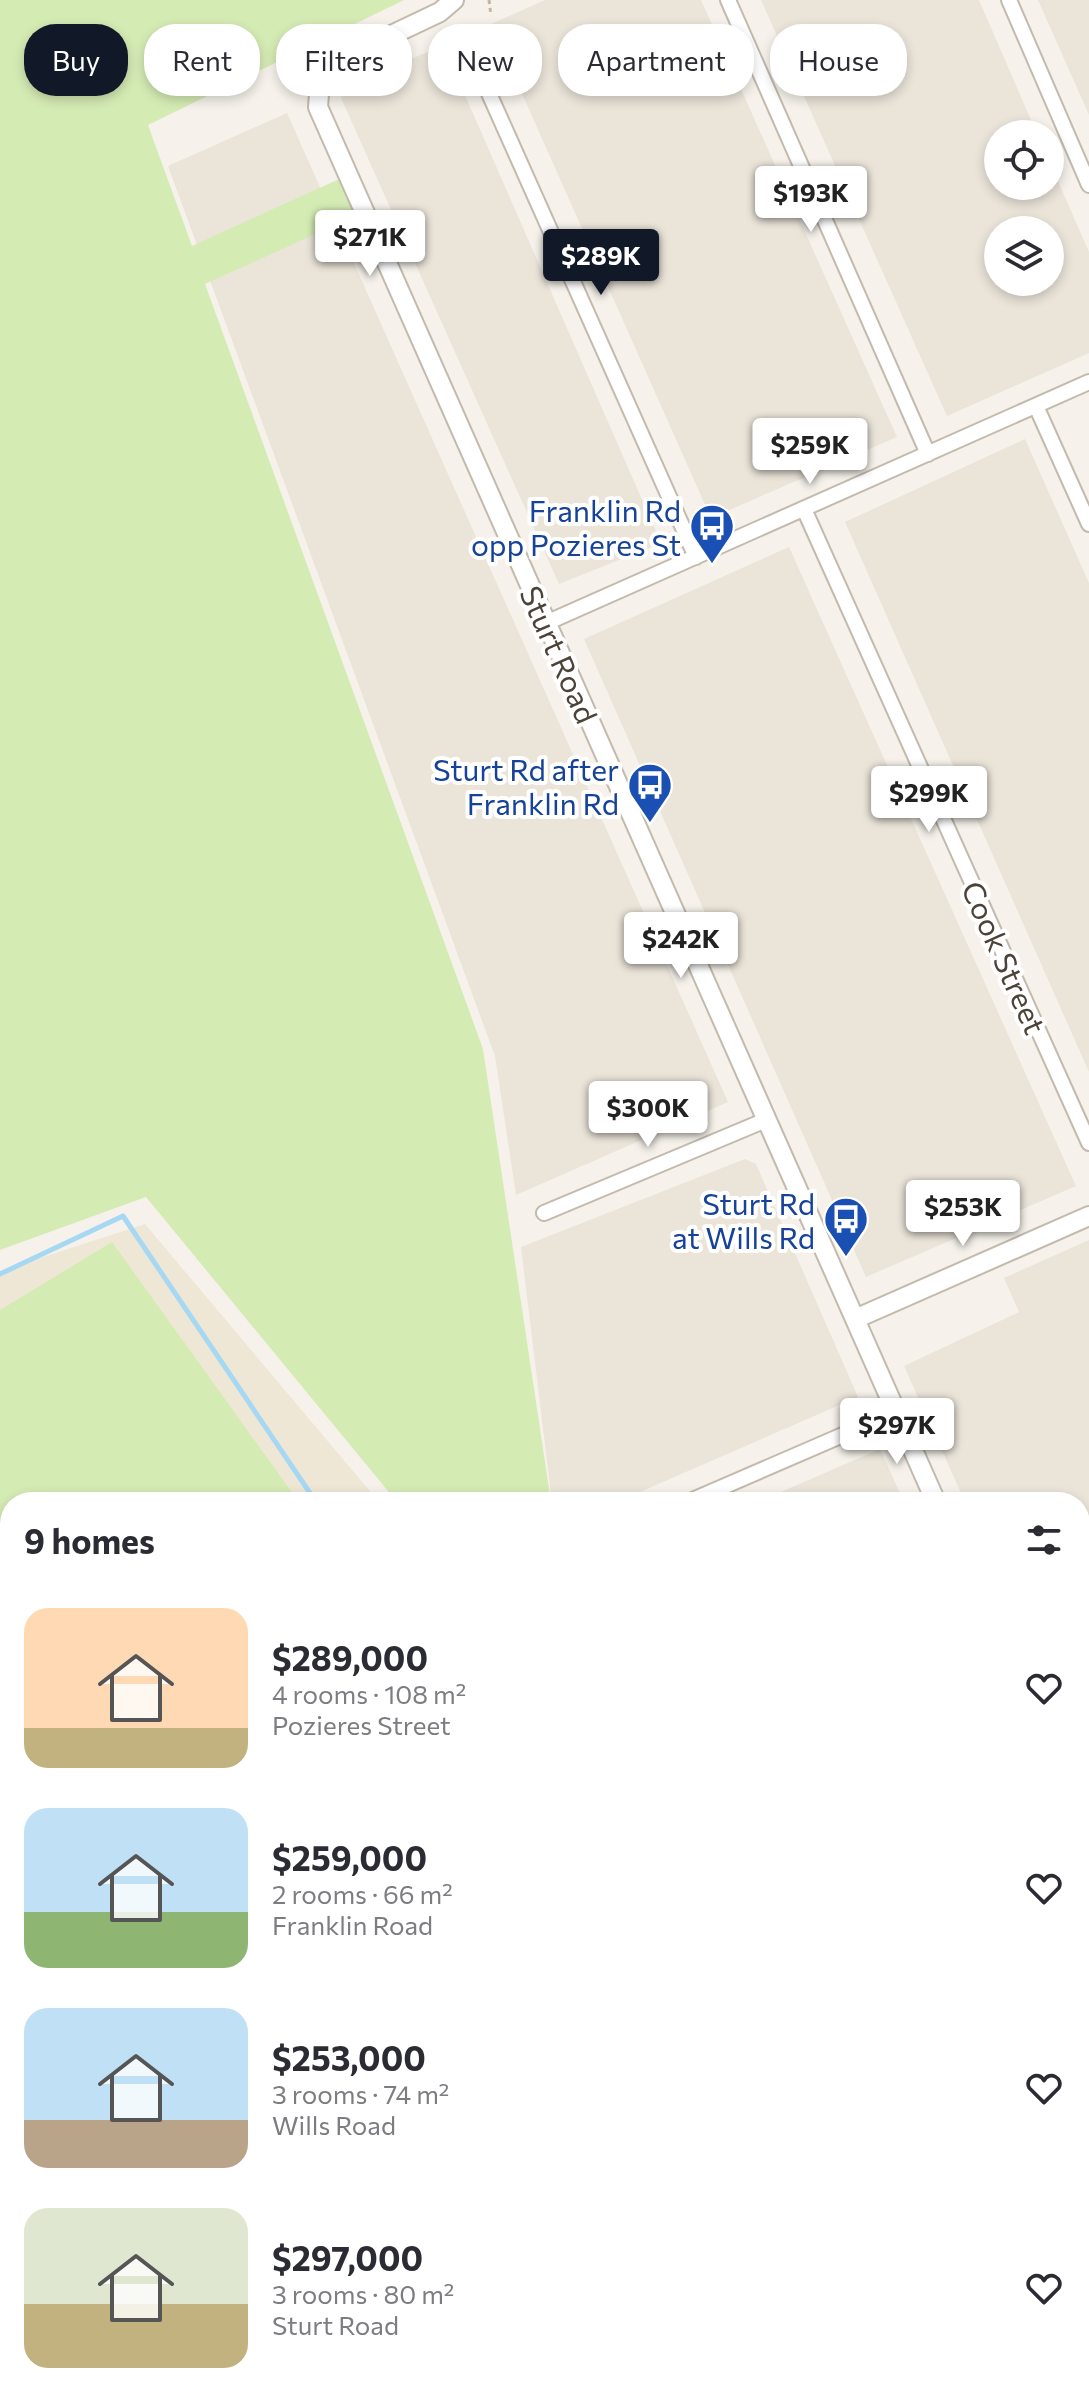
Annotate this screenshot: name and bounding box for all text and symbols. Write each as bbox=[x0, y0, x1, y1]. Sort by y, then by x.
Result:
chip: Buy bbox=[24, 24, 128, 96]
chip: Rent bbox=[144, 24, 260, 96]
chip: Filters bbox=[276, 24, 412, 96]
chip: New bbox=[428, 24, 542, 96]
chip: Apartment bbox=[558, 24, 754, 96]
chip: House bbox=[770, 24, 907, 96]
map controls bbox=[984, 120, 1064, 296]
button: locate bbox=[984, 120, 1064, 200]
pin: $193K bbox=[755, 166, 867, 234]
text: $193K bbox=[773, 176, 849, 207]
pin: $271K bbox=[314, 210, 426, 278]
button: layers bbox=[984, 216, 1064, 296]
text: $271K bbox=[333, 220, 407, 251]
pin: $289K bbox=[545, 229, 657, 297]
text: $289K bbox=[561, 239, 641, 270]
pin: $259K bbox=[754, 418, 866, 486]
text: $259K bbox=[770, 428, 850, 459]
place label: Franklin Rd opp Pozieres St bbox=[471, 491, 681, 562]
bus stop icon: Franklin Rd opp Pozieres St bbox=[688, 502, 736, 565]
street label: Sturt Road bbox=[513, 580, 607, 728]
place label: Sturt Rd after Franklin Rd bbox=[433, 750, 619, 821]
bus stop icon: Sturt Rd after Franklin Rd bbox=[626, 761, 674, 824]
pin: $299K bbox=[873, 766, 985, 834]
text: $299K bbox=[889, 776, 969, 807]
street label: Cook Street bbox=[955, 875, 1055, 1039]
pin: $242K bbox=[625, 912, 737, 980]
text: $242K bbox=[642, 922, 720, 953]
pin: $300K bbox=[592, 1081, 704, 1149]
text: $300K bbox=[607, 1091, 689, 1122]
pin: $253K bbox=[907, 1180, 1019, 1248]
place label: Sturt Rd at Wills Rd bbox=[672, 1184, 815, 1255]
text: $253K bbox=[924, 1190, 1002, 1221]
bus stop icon: Sturt Rd at Wills Rd bbox=[822, 1195, 870, 1258]
pin: $297K bbox=[841, 1398, 953, 1466]
text: $297K bbox=[858, 1408, 936, 1439]
icon: filters bbox=[1022, 1518, 1066, 1562]
text: 9 homes bbox=[24, 1519, 155, 1561]
text: $289,000 bbox=[272, 1636, 428, 1678]
icon: home bbox=[88, 1640, 184, 1736]
icon: heart bbox=[1022, 1666, 1066, 1710]
text: 4 rooms · 108 m² bbox=[272, 1678, 466, 1709]
text: Pozieres Street bbox=[272, 1709, 451, 1740]
text: $259,000 bbox=[272, 1836, 427, 1878]
icon: home bbox=[88, 1840, 184, 1936]
icon: heart bbox=[1022, 1866, 1066, 1910]
text: 2 rooms · 66 m² bbox=[272, 1878, 453, 1909]
text: Franklin Road bbox=[272, 1909, 433, 1940]
text: $253,000 bbox=[272, 2036, 426, 2078]
icon: home bbox=[88, 2040, 184, 2136]
icon: heart bbox=[1022, 2066, 1066, 2110]
text: 3 rooms · 74 m² bbox=[272, 2078, 449, 2109]
text: Wills Road bbox=[272, 2109, 396, 2140]
text: $297,000 bbox=[272, 2236, 423, 2278]
icon: home bbox=[88, 2240, 184, 2336]
icon: heart bbox=[1022, 2266, 1066, 2310]
text: 3 rooms · 80 m² bbox=[272, 2278, 454, 2309]
text: Sturt Road bbox=[272, 2309, 399, 2340]

